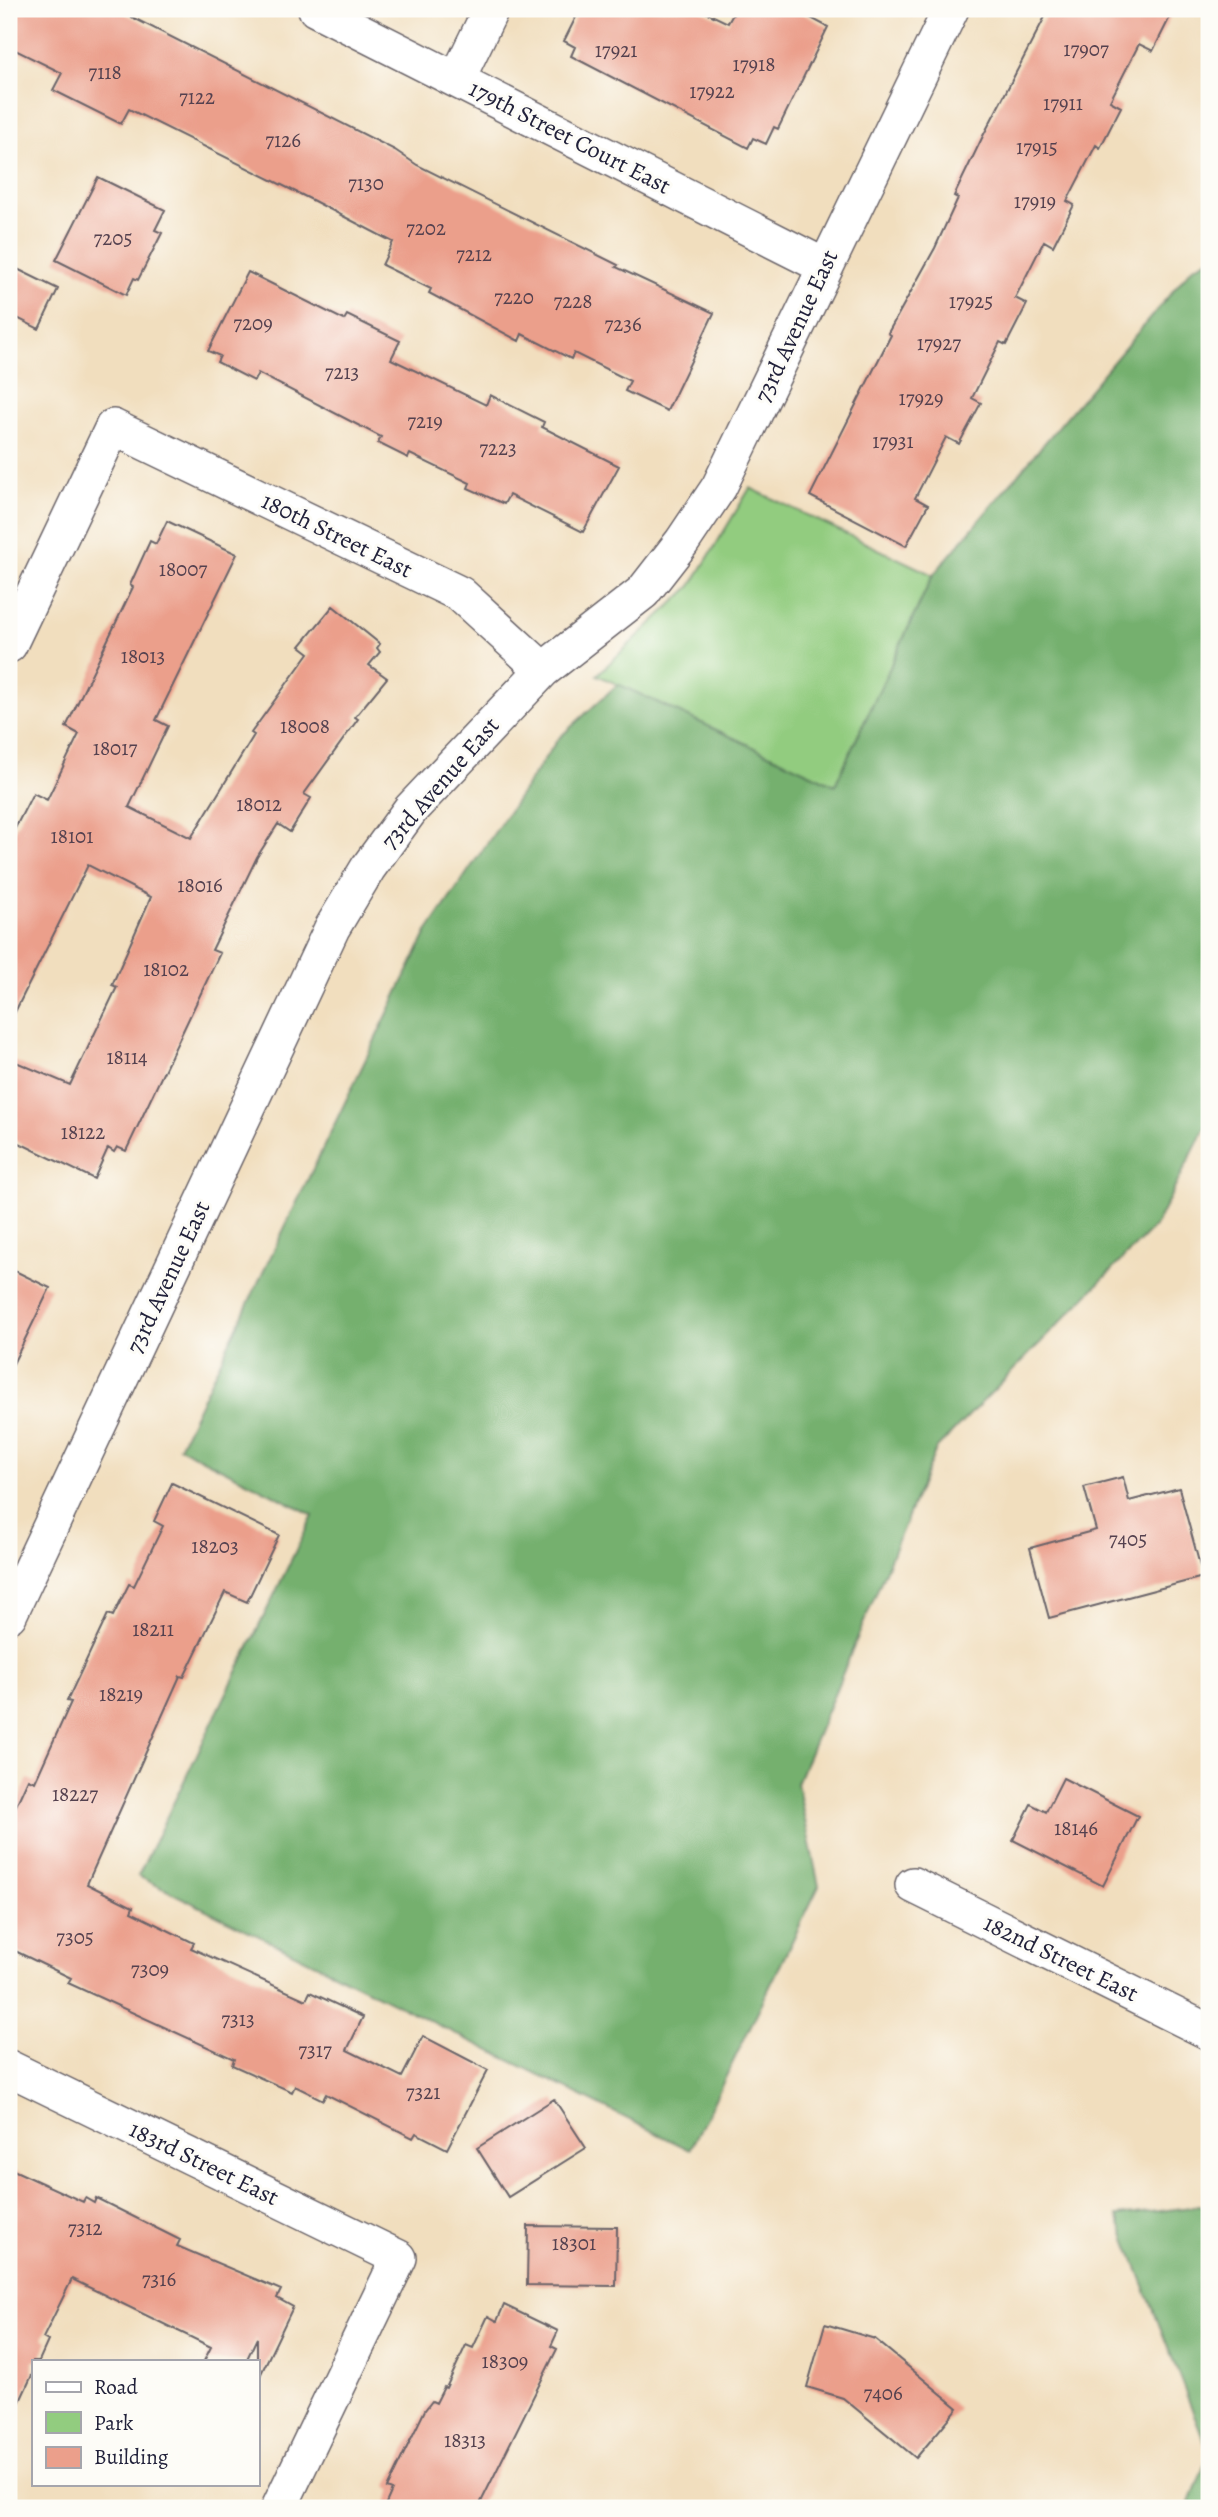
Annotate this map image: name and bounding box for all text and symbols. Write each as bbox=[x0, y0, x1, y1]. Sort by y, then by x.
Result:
house number: 17907 bbox=[1063, 35, 1109, 63]
house number: 17921 bbox=[595, 36, 637, 64]
house number: 17918 bbox=[733, 50, 775, 78]
house number: 7118 bbox=[88, 58, 122, 86]
street label: 179th Street Court East bbox=[464, 72, 676, 202]
house number: 17922 bbox=[689, 77, 735, 105]
house number: 7122 bbox=[179, 83, 215, 111]
house number: 17911 bbox=[1043, 89, 1083, 117]
house number: 7126 bbox=[265, 126, 301, 154]
house number: 17915 bbox=[1016, 133, 1058, 161]
house number: 7130 bbox=[348, 169, 384, 197]
house number: 17919 bbox=[1014, 187, 1056, 215]
house number: 7202 bbox=[406, 214, 446, 242]
house number: 7205 bbox=[93, 224, 133, 252]
house number: 7212 bbox=[456, 240, 492, 268]
street label: 73rd Avenue East bbox=[747, 244, 845, 408]
house number: 7220 bbox=[494, 283, 534, 311]
house number: 7228 bbox=[554, 287, 592, 315]
house number: 17925 bbox=[949, 287, 993, 315]
house number: 7209 bbox=[233, 309, 273, 337]
house number: 7236 bbox=[604, 310, 642, 338]
house number: 17927 bbox=[917, 329, 961, 357]
house number: 7213 bbox=[325, 358, 359, 386]
house number: 17929 bbox=[898, 384, 944, 412]
house number: 7219 bbox=[407, 407, 443, 435]
house number: 17931 bbox=[872, 427, 914, 455]
house number: 7223 bbox=[479, 434, 517, 462]
street label: 180th Street East bbox=[256, 485, 418, 585]
house number: 18007 bbox=[159, 555, 207, 583]
house number: 18013 bbox=[121, 642, 165, 670]
street label: 73rd Avenue East bbox=[374, 710, 506, 856]
house number: 18008 bbox=[280, 712, 330, 740]
house number: 18017 bbox=[93, 734, 137, 762]
house number: 18012 bbox=[236, 790, 282, 818]
house number: 18101 bbox=[51, 822, 93, 850]
house number: 18016 bbox=[177, 871, 223, 899]
house number: 18102 bbox=[143, 955, 189, 983]
house number: 18114 bbox=[106, 1043, 148, 1071]
house number: 18122 bbox=[61, 1118, 105, 1146]
street label: 73rd Avenue East bbox=[119, 1195, 217, 1359]
house number: 7405 bbox=[1109, 1525, 1147, 1553]
house number: 18203 bbox=[191, 1532, 239, 1560]
house number: 18211 bbox=[132, 1615, 174, 1643]
house number: 18219 bbox=[99, 1680, 143, 1708]
house number: 18227 bbox=[52, 1780, 98, 1808]
house number: 18146 bbox=[1054, 1814, 1098, 1842]
street label: 182nd Street East bbox=[978, 1907, 1144, 2009]
house number: 7305 bbox=[56, 1923, 94, 1951]
house number: 7309 bbox=[131, 1955, 169, 1983]
house number: 7313 bbox=[221, 2005, 255, 2033]
house number: 7317 bbox=[298, 2036, 332, 2064]
house number: 7321 bbox=[406, 2078, 440, 2106]
street label: 183rd Street East bbox=[124, 2113, 284, 2213]
house number: 7312 bbox=[68, 2214, 102, 2242]
house number: 18301 bbox=[552, 2229, 596, 2257]
house number: 7316 bbox=[142, 2265, 177, 2293]
house number: 18309 bbox=[482, 2347, 528, 2375]
legend bbox=[32, 2360, 259, 2486]
text: Road bbox=[94, 2373, 138, 2401]
house number: 7406 bbox=[863, 2379, 903, 2407]
text: Park bbox=[94, 2409, 134, 2437]
house number: 18313 bbox=[444, 2426, 486, 2454]
text: Building bbox=[94, 2443, 169, 2471]

